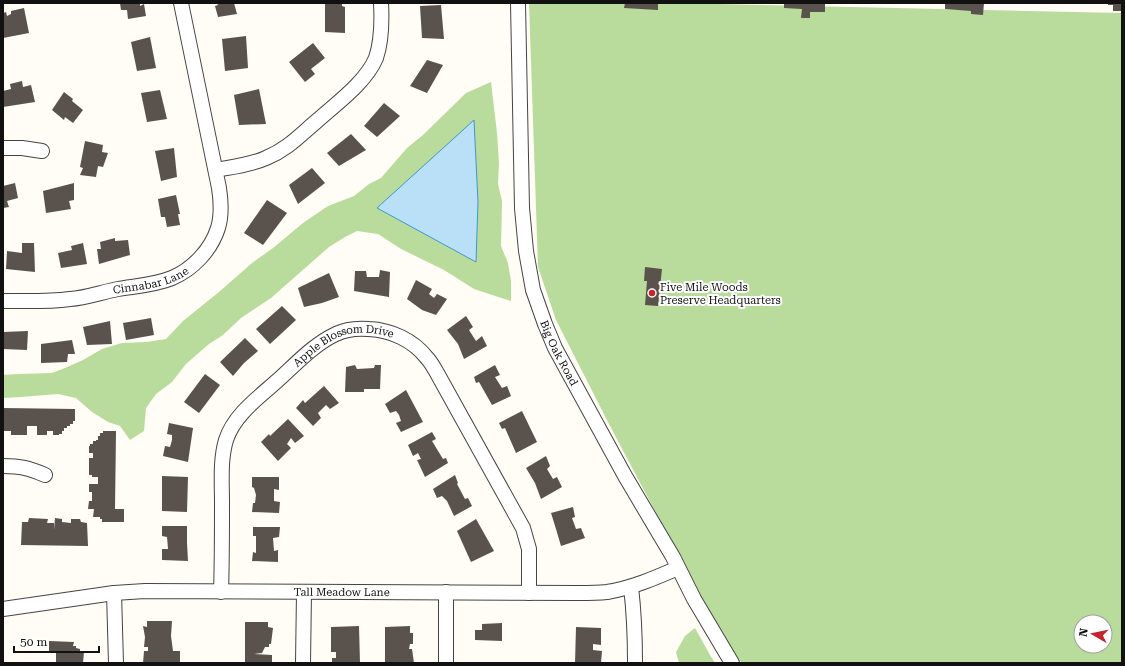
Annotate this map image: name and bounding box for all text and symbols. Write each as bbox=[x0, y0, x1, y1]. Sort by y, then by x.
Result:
street label: Cinnabar Lane bbox=[112, 264, 191, 297]
place label: Five Mile Woods Preserve Headquarters bbox=[660, 281, 781, 307]
marker: Five Mile Woods Preserve Headquarters bbox=[647, 288, 657, 298]
street label: Big Oak Road bbox=[537, 318, 580, 388]
street label: Apple Blossom Drive bbox=[291, 323, 396, 370]
street label: Tall Meadow Lane bbox=[294, 586, 390, 599]
north arrow bbox=[1073, 614, 1113, 654]
text: N bbox=[1077, 627, 1091, 638]
scale bar bbox=[14, 628, 99, 654]
text: 50 m bbox=[20, 635, 47, 649]

